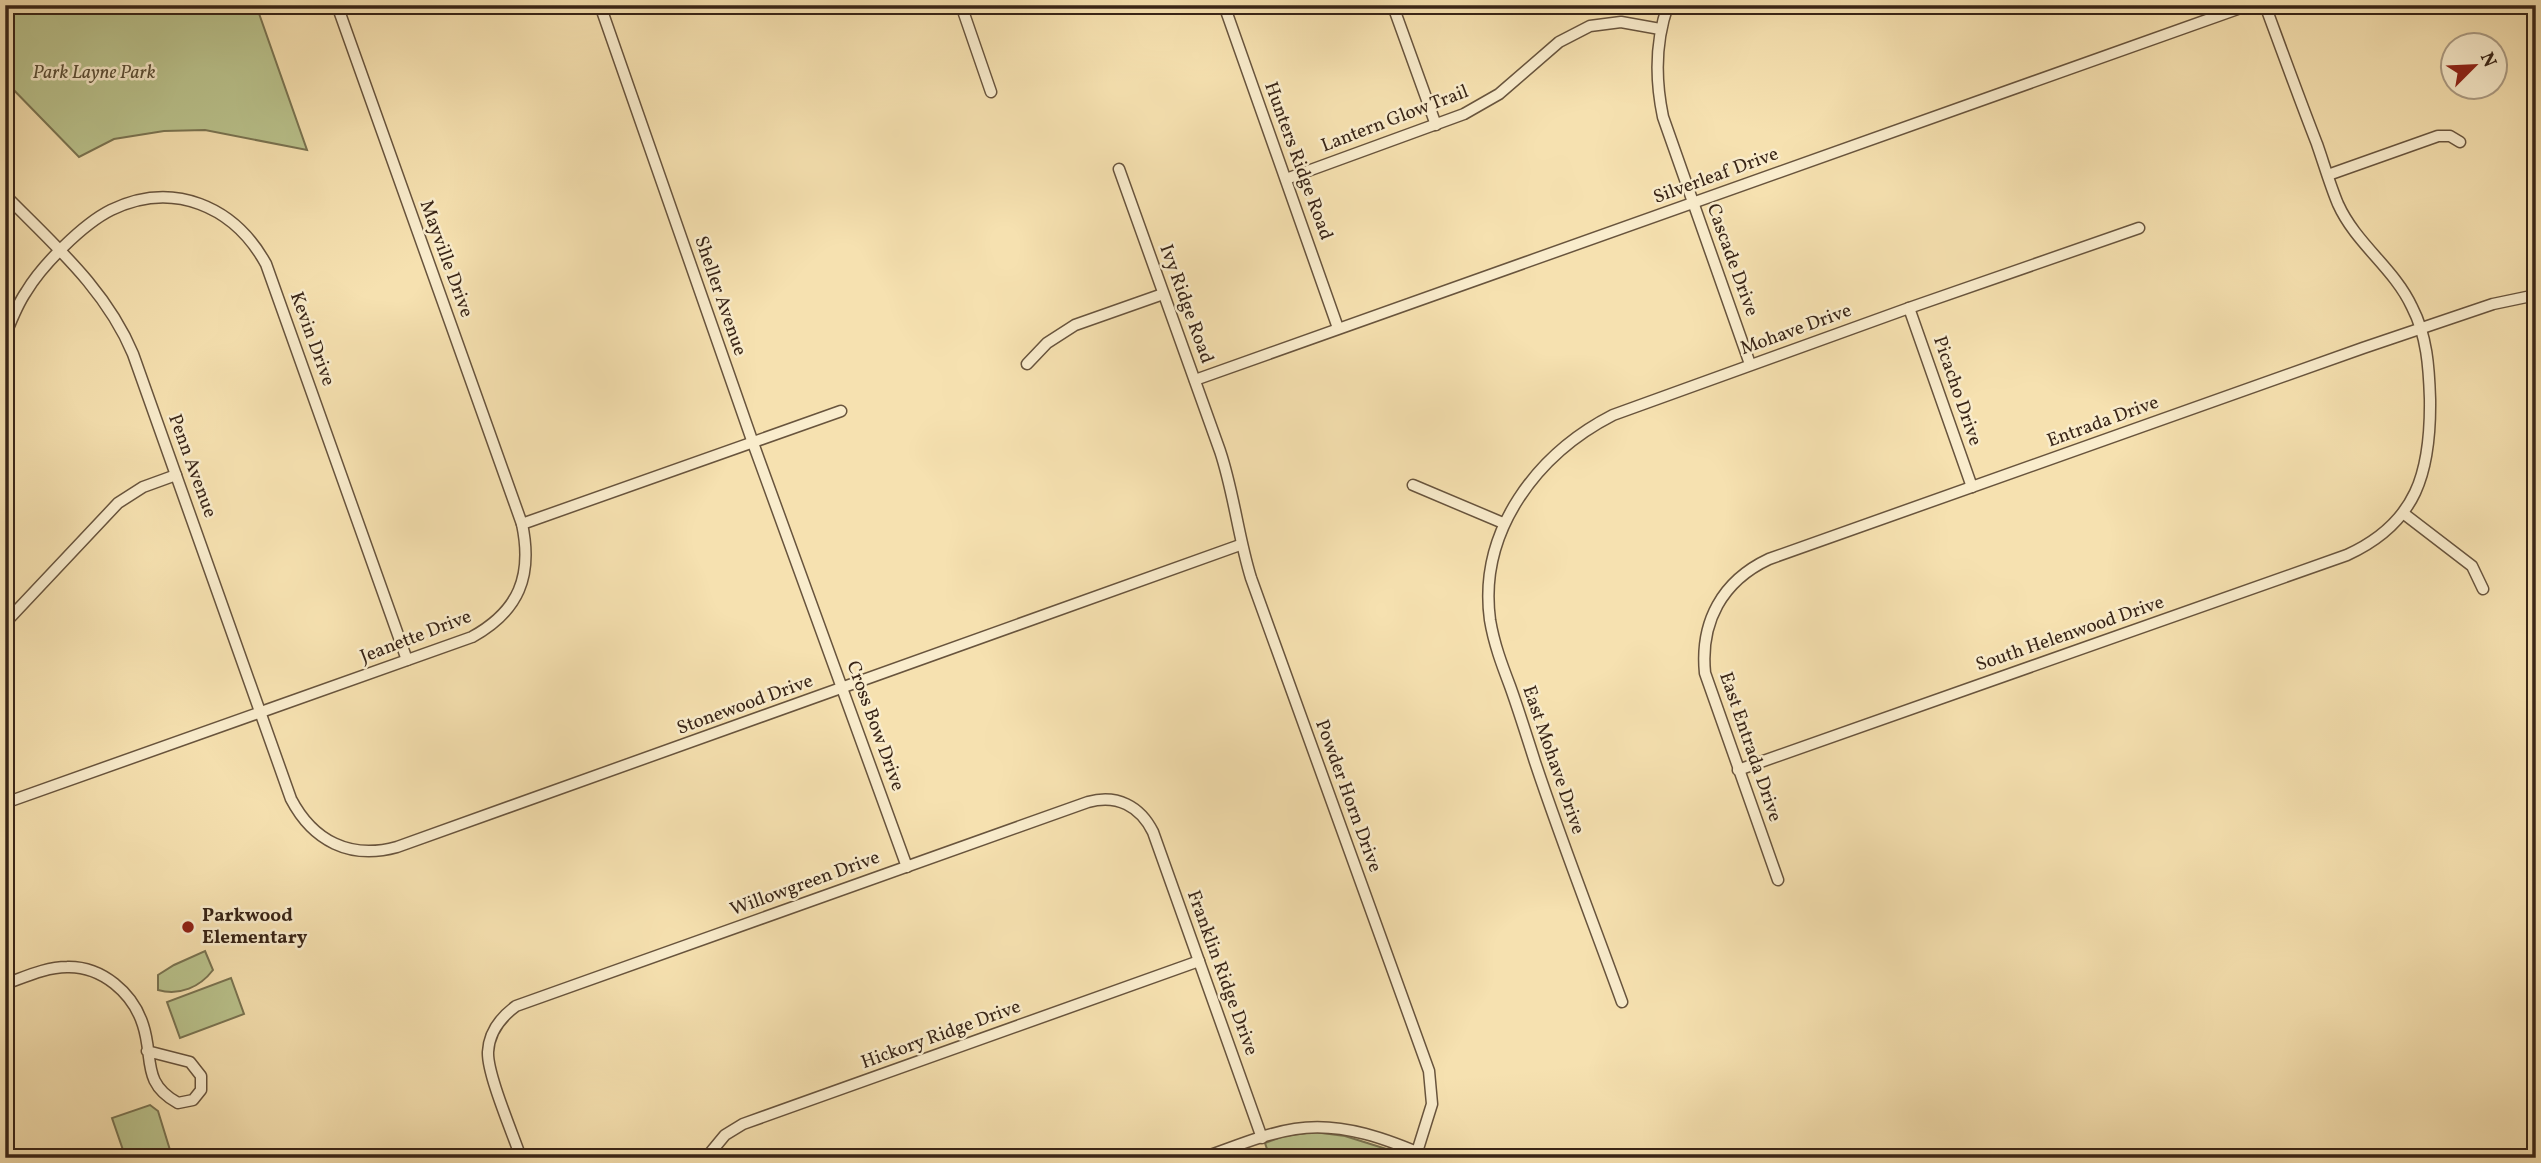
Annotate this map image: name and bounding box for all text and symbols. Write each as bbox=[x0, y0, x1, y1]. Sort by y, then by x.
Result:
north arrow bbox=[2440, 32, 2510, 102]
text: N bbox=[2473, 48, 2502, 72]
park label: Park Layne Park bbox=[33, 60, 156, 86]
street label: Hunters Ridge Road bbox=[1257, 78, 1339, 244]
street label: Lantern Glow Trail bbox=[1317, 79, 1473, 159]
street label: Silverleaf Drive bbox=[1650, 141, 1782, 211]
street label: Mayville Drive bbox=[413, 197, 479, 321]
street label: Cascade Drive bbox=[1700, 200, 1764, 320]
street label: Sheller Avenue bbox=[687, 233, 753, 359]
street label: Ivy Ridge Road bbox=[1152, 241, 1220, 367]
street label: Kevin Drive bbox=[283, 288, 341, 390]
street label: Mohave Drive bbox=[1737, 298, 1855, 362]
street label: Picacho Drive bbox=[1926, 333, 1988, 449]
street label: Entrada Drive bbox=[2043, 390, 2163, 454]
street label: Penn Avenue bbox=[161, 411, 223, 521]
street label: South Helenwood Drive bbox=[1972, 590, 2168, 678]
street label: Jeanette Drive bbox=[357, 604, 475, 670]
street label: Cross Bow Drive bbox=[839, 657, 911, 795]
street label: Stonewood Drive bbox=[673, 668, 817, 742]
street label: East Entrada Drive bbox=[1712, 669, 1788, 825]
street label: East Mohave Drive bbox=[1515, 682, 1591, 838]
street label: Powder Horn Drive bbox=[1308, 716, 1388, 876]
street label: Willowgreen Drive bbox=[727, 845, 883, 923]
street label: Franklin Ridge Drive bbox=[1180, 887, 1264, 1059]
place label: Parkwood Elementary bbox=[202, 903, 308, 951]
marker: Parkwood Elementary bbox=[180, 919, 196, 935]
street label: Hickory Ridge Drive bbox=[858, 994, 1024, 1076]

